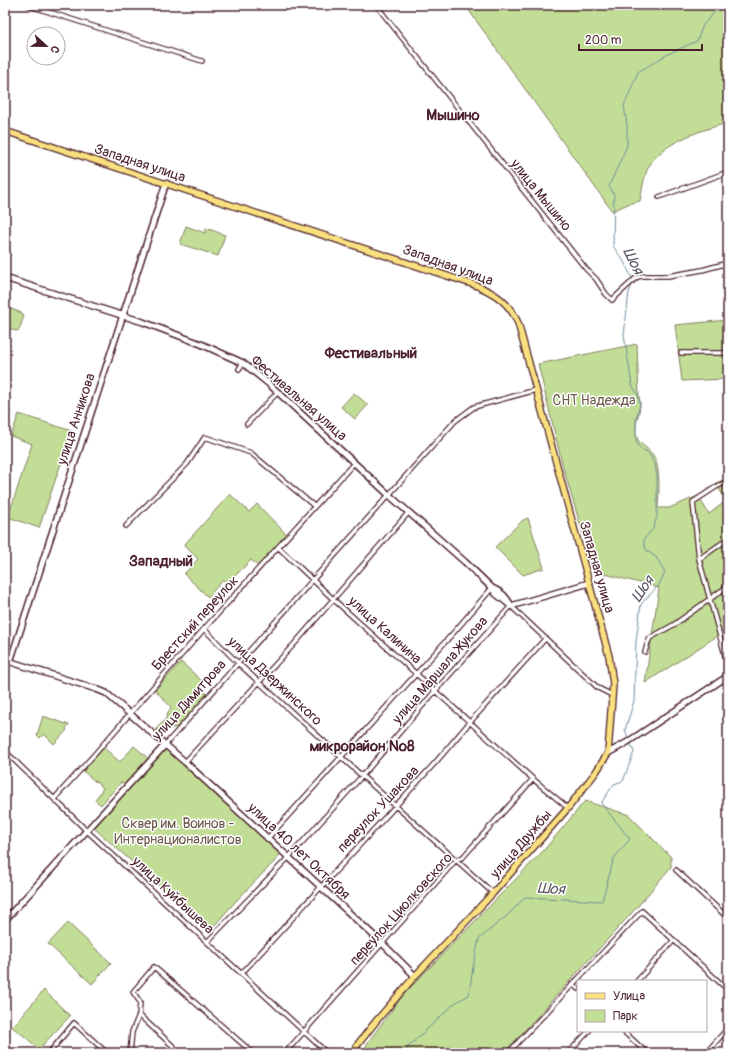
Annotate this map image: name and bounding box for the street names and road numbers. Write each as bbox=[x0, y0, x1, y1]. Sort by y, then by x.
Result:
street label: Западная улица bbox=[92, 140, 188, 186]
street label: улица Мышино bbox=[506, 155, 575, 235]
street label: Западная улица bbox=[400, 241, 496, 289]
street label: Фестивальная улица bbox=[248, 352, 350, 444]
street label: улица Анникова bbox=[53, 371, 99, 468]
street label: Западная улица bbox=[576, 519, 618, 615]
street label: Брестский переулок bbox=[148, 572, 242, 674]
street label: улица Калинина bbox=[344, 592, 425, 667]
street label: улица Маршала Жукова bbox=[388, 613, 491, 728]
street label: улица Дзержинского bbox=[224, 632, 326, 729]
street label: улица Димитрова bbox=[148, 656, 230, 745]
street label: переулок Ушакова bbox=[334, 762, 422, 856]
street label: улица 40 лет Октября bbox=[244, 798, 354, 903]
street label: улица Дружбы bbox=[486, 806, 555, 882]
street label: переулок Циолковского bbox=[346, 849, 456, 969]
street label: улица Куйбышева bbox=[128, 852, 218, 937]

